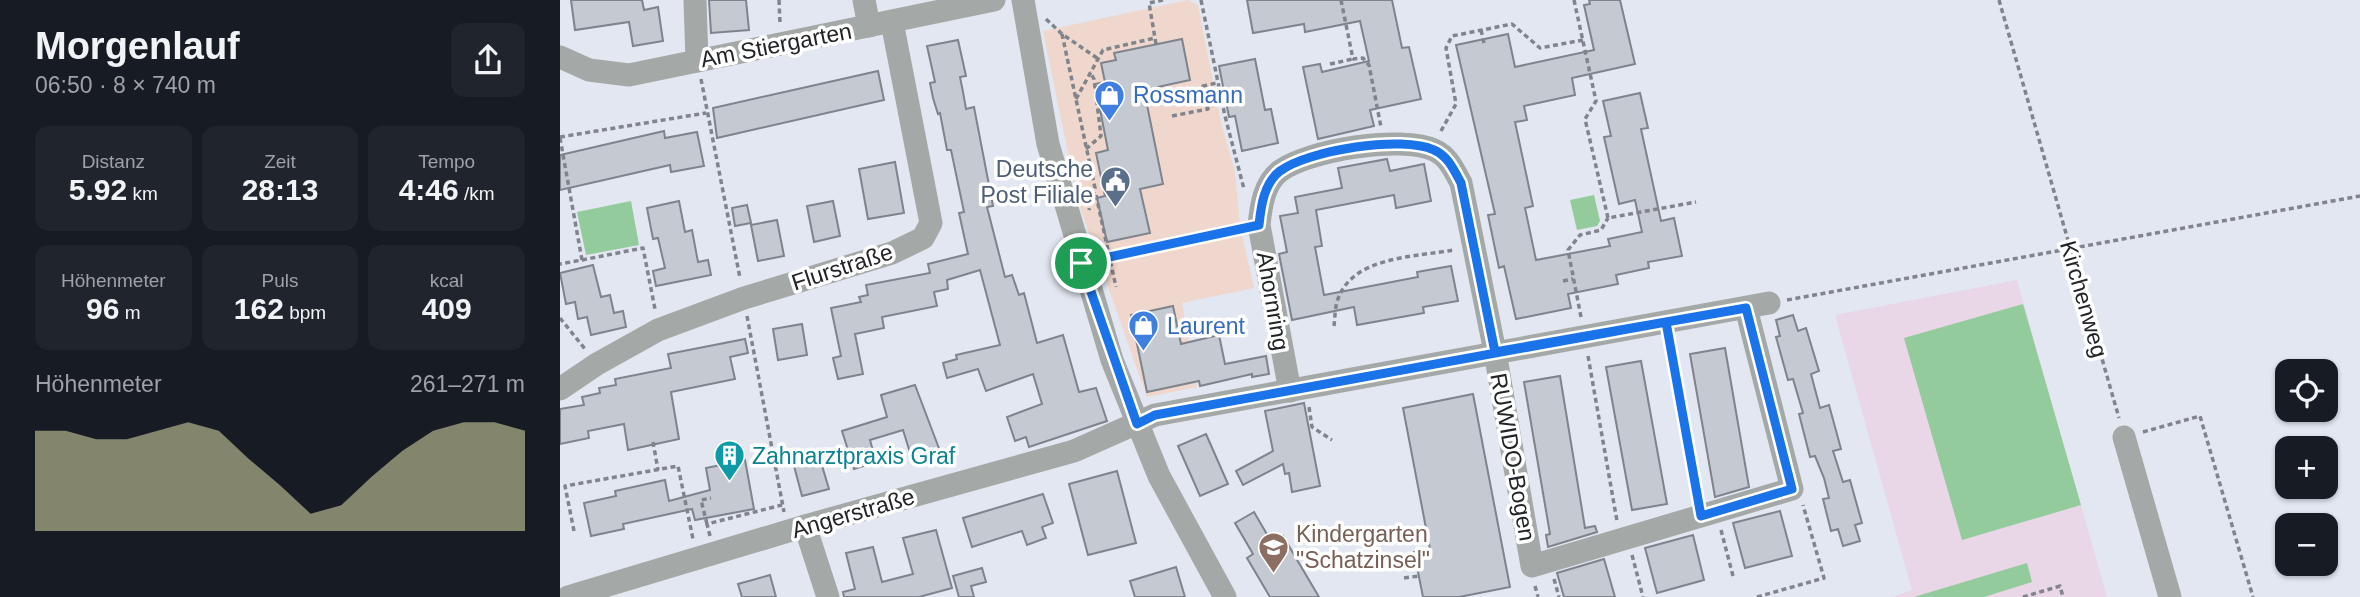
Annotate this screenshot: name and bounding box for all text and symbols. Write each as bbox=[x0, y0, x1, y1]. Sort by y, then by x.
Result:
street label: Am Stiergarten bbox=[698, 18, 854, 72]
button: share bbox=[451, 23, 525, 97]
text: Morgenlauf bbox=[35, 25, 240, 67]
text: 06:50 · 8 × 740 m bbox=[35, 72, 216, 98]
shop icon: Rossmann bbox=[1093, 78, 1127, 122]
place label: Rossmann bbox=[1133, 82, 1243, 108]
text: Distanz bbox=[82, 151, 145, 172]
text: Zeit bbox=[264, 151, 296, 172]
text: Tempo bbox=[418, 151, 475, 172]
place label: Deutsche Post Filiale bbox=[981, 156, 1093, 208]
public building icon: Deutsche Post Filiale bbox=[1099, 165, 1133, 209]
text: 5.92 bbox=[69, 173, 127, 206]
text: 28:13 bbox=[242, 173, 318, 206]
text: 4:46 bbox=[399, 173, 459, 206]
text: km bbox=[127, 183, 158, 204]
text: /km bbox=[459, 183, 495, 204]
pin bbox=[1051, 233, 1111, 293]
street label: Flurstraße bbox=[788, 238, 896, 296]
street label: Kirchenweg bbox=[2055, 238, 2113, 360]
icon: arrive bbox=[1062, 244, 1100, 282]
street label: Ahornring bbox=[1252, 250, 1294, 352]
text: Höhenmeter bbox=[61, 270, 166, 291]
text: Puls bbox=[262, 270, 298, 291]
text: kcal bbox=[430, 270, 464, 291]
text: 96 bbox=[86, 292, 119, 325]
text: 162 bbox=[234, 292, 284, 325]
text: 409 bbox=[422, 292, 472, 325]
text: m bbox=[119, 302, 141, 323]
text: bpm bbox=[284, 302, 326, 323]
shop icon: Laurent bbox=[1127, 309, 1161, 353]
place label: Laurent bbox=[1167, 313, 1246, 339]
map controls bbox=[2275, 359, 2338, 576]
button: locate bbox=[2275, 359, 2338, 422]
text: Höhenmeter bbox=[35, 371, 162, 397]
text: 261–271 m bbox=[410, 371, 525, 397]
street label: RUWIDO-Bogen bbox=[1485, 371, 1541, 543]
button: + bbox=[2275, 436, 2338, 499]
building icon: Zahnarztpraxis Graf bbox=[712, 439, 746, 483]
place label: Zahnarztpraxis Graf bbox=[752, 443, 956, 469]
street label: Angerstraße bbox=[789, 483, 917, 543]
button: − bbox=[2275, 513, 2338, 576]
place label: Kindergarten "Schatzinsel" bbox=[1296, 521, 1430, 573]
school or university icon: Kindergarten "Schatzinsel" bbox=[1256, 530, 1290, 574]

